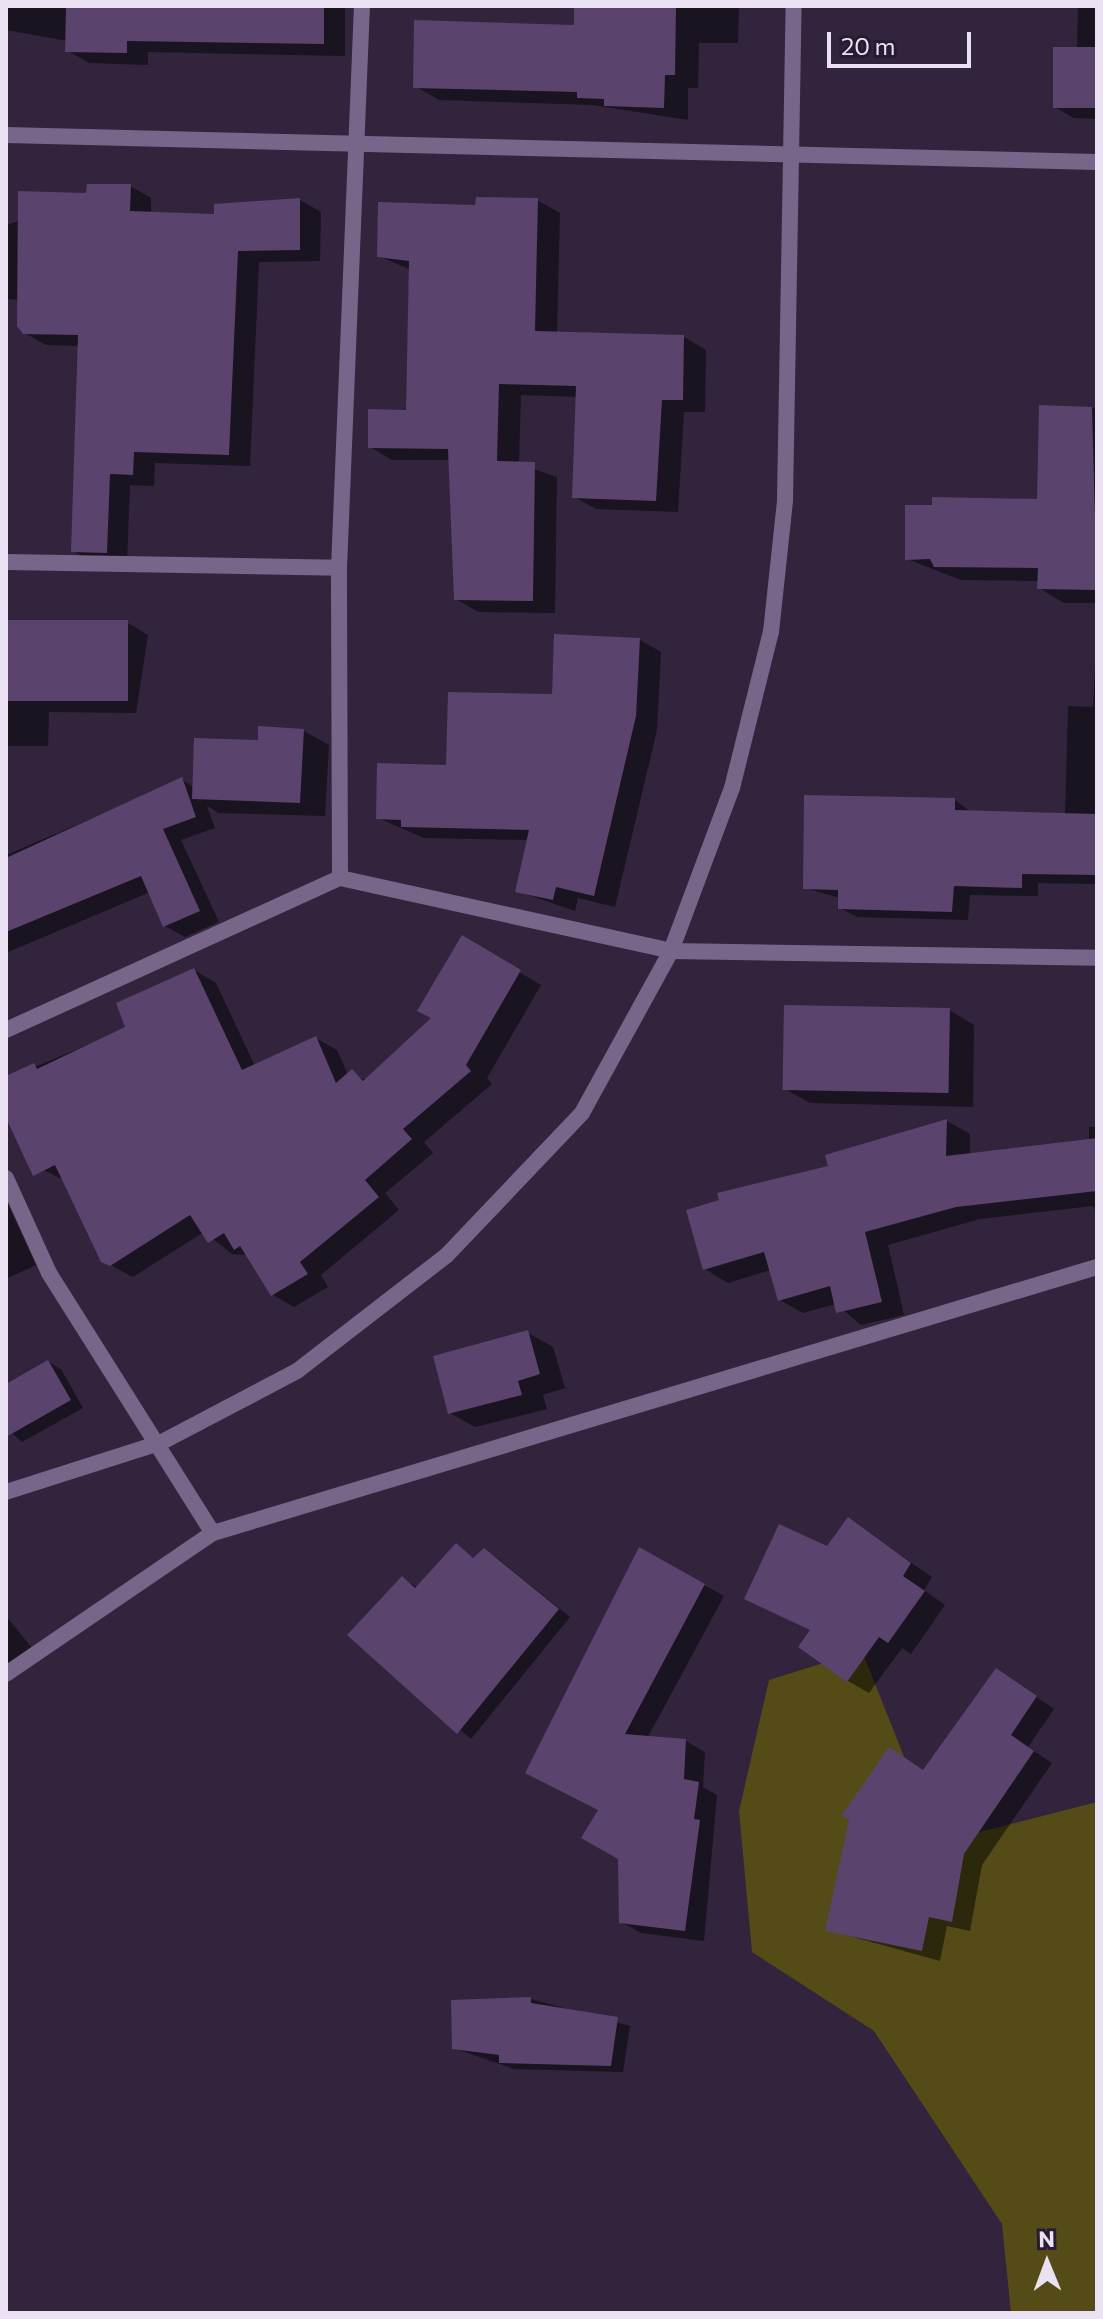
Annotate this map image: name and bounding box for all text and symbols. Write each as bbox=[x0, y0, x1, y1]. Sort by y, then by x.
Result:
scale bar bbox=[831, 16, 975, 66]
text: 20 m bbox=[841, 31, 895, 60]
north arrow bbox=[1007, 2223, 1087, 2303]
text: N bbox=[1038, 2225, 1055, 2252]

